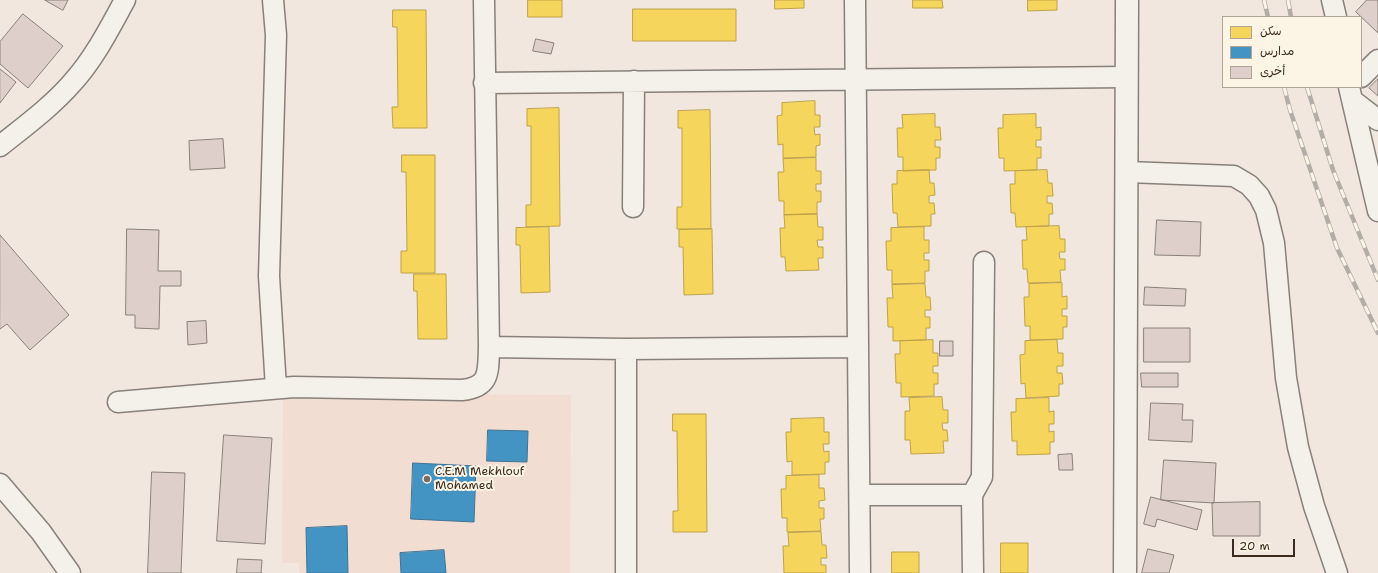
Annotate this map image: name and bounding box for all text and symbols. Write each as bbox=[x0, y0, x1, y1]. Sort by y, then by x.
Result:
legend bbox=[1222, 16, 1362, 88]
text: سكن bbox=[1260, 23, 1282, 39]
text: مدارس bbox=[1260, 43, 1294, 59]
text: أخرى bbox=[1260, 63, 1285, 79]
place label: C.E.M Mekhlouf Mohamed bbox=[435, 465, 524, 493]
marker: C.E.M Mekhlouf Mohamed bbox=[422, 474, 432, 484]
scale bar bbox=[1234, 531, 1297, 557]
text: 20 m bbox=[1239, 538, 1270, 554]

